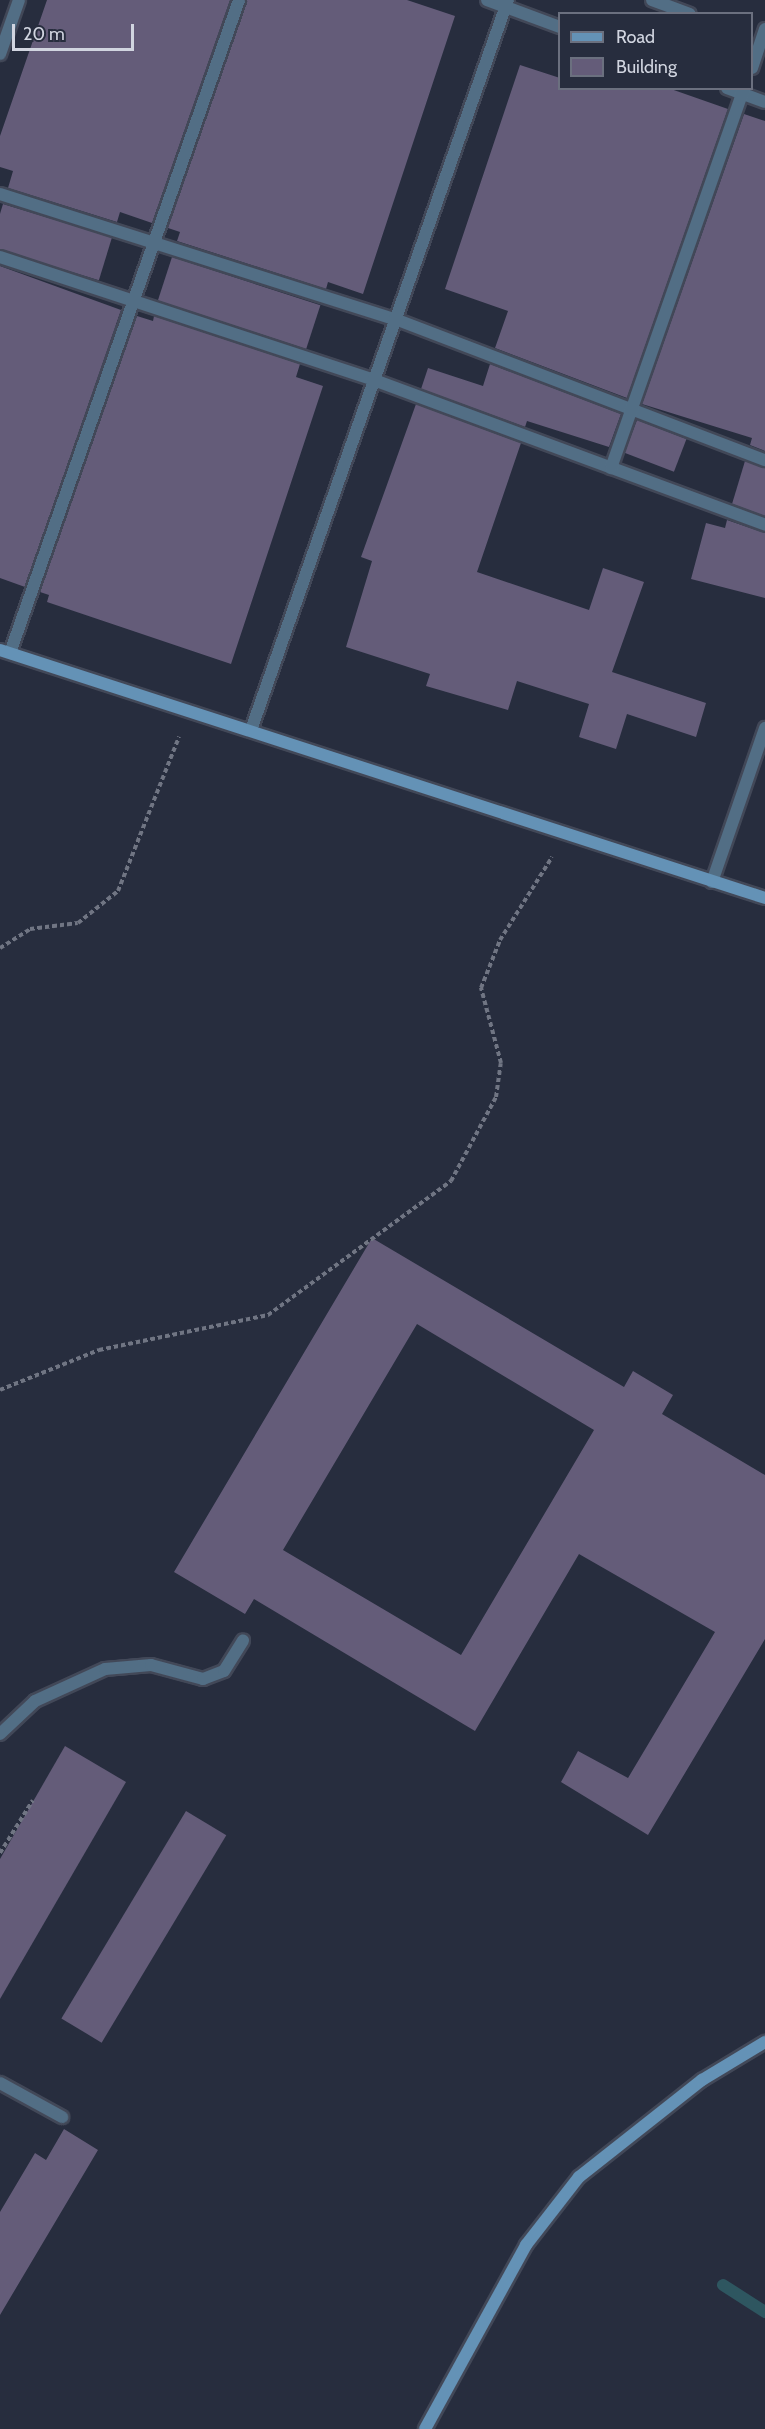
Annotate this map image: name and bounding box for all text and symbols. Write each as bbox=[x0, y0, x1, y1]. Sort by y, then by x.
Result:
scale bar bbox=[15, 12, 136, 50]
legend bbox=[558, 12, 753, 90]
text: 20 m bbox=[23, 23, 65, 45]
text: Road bbox=[616, 26, 655, 48]
text: Building bbox=[616, 56, 677, 78]

